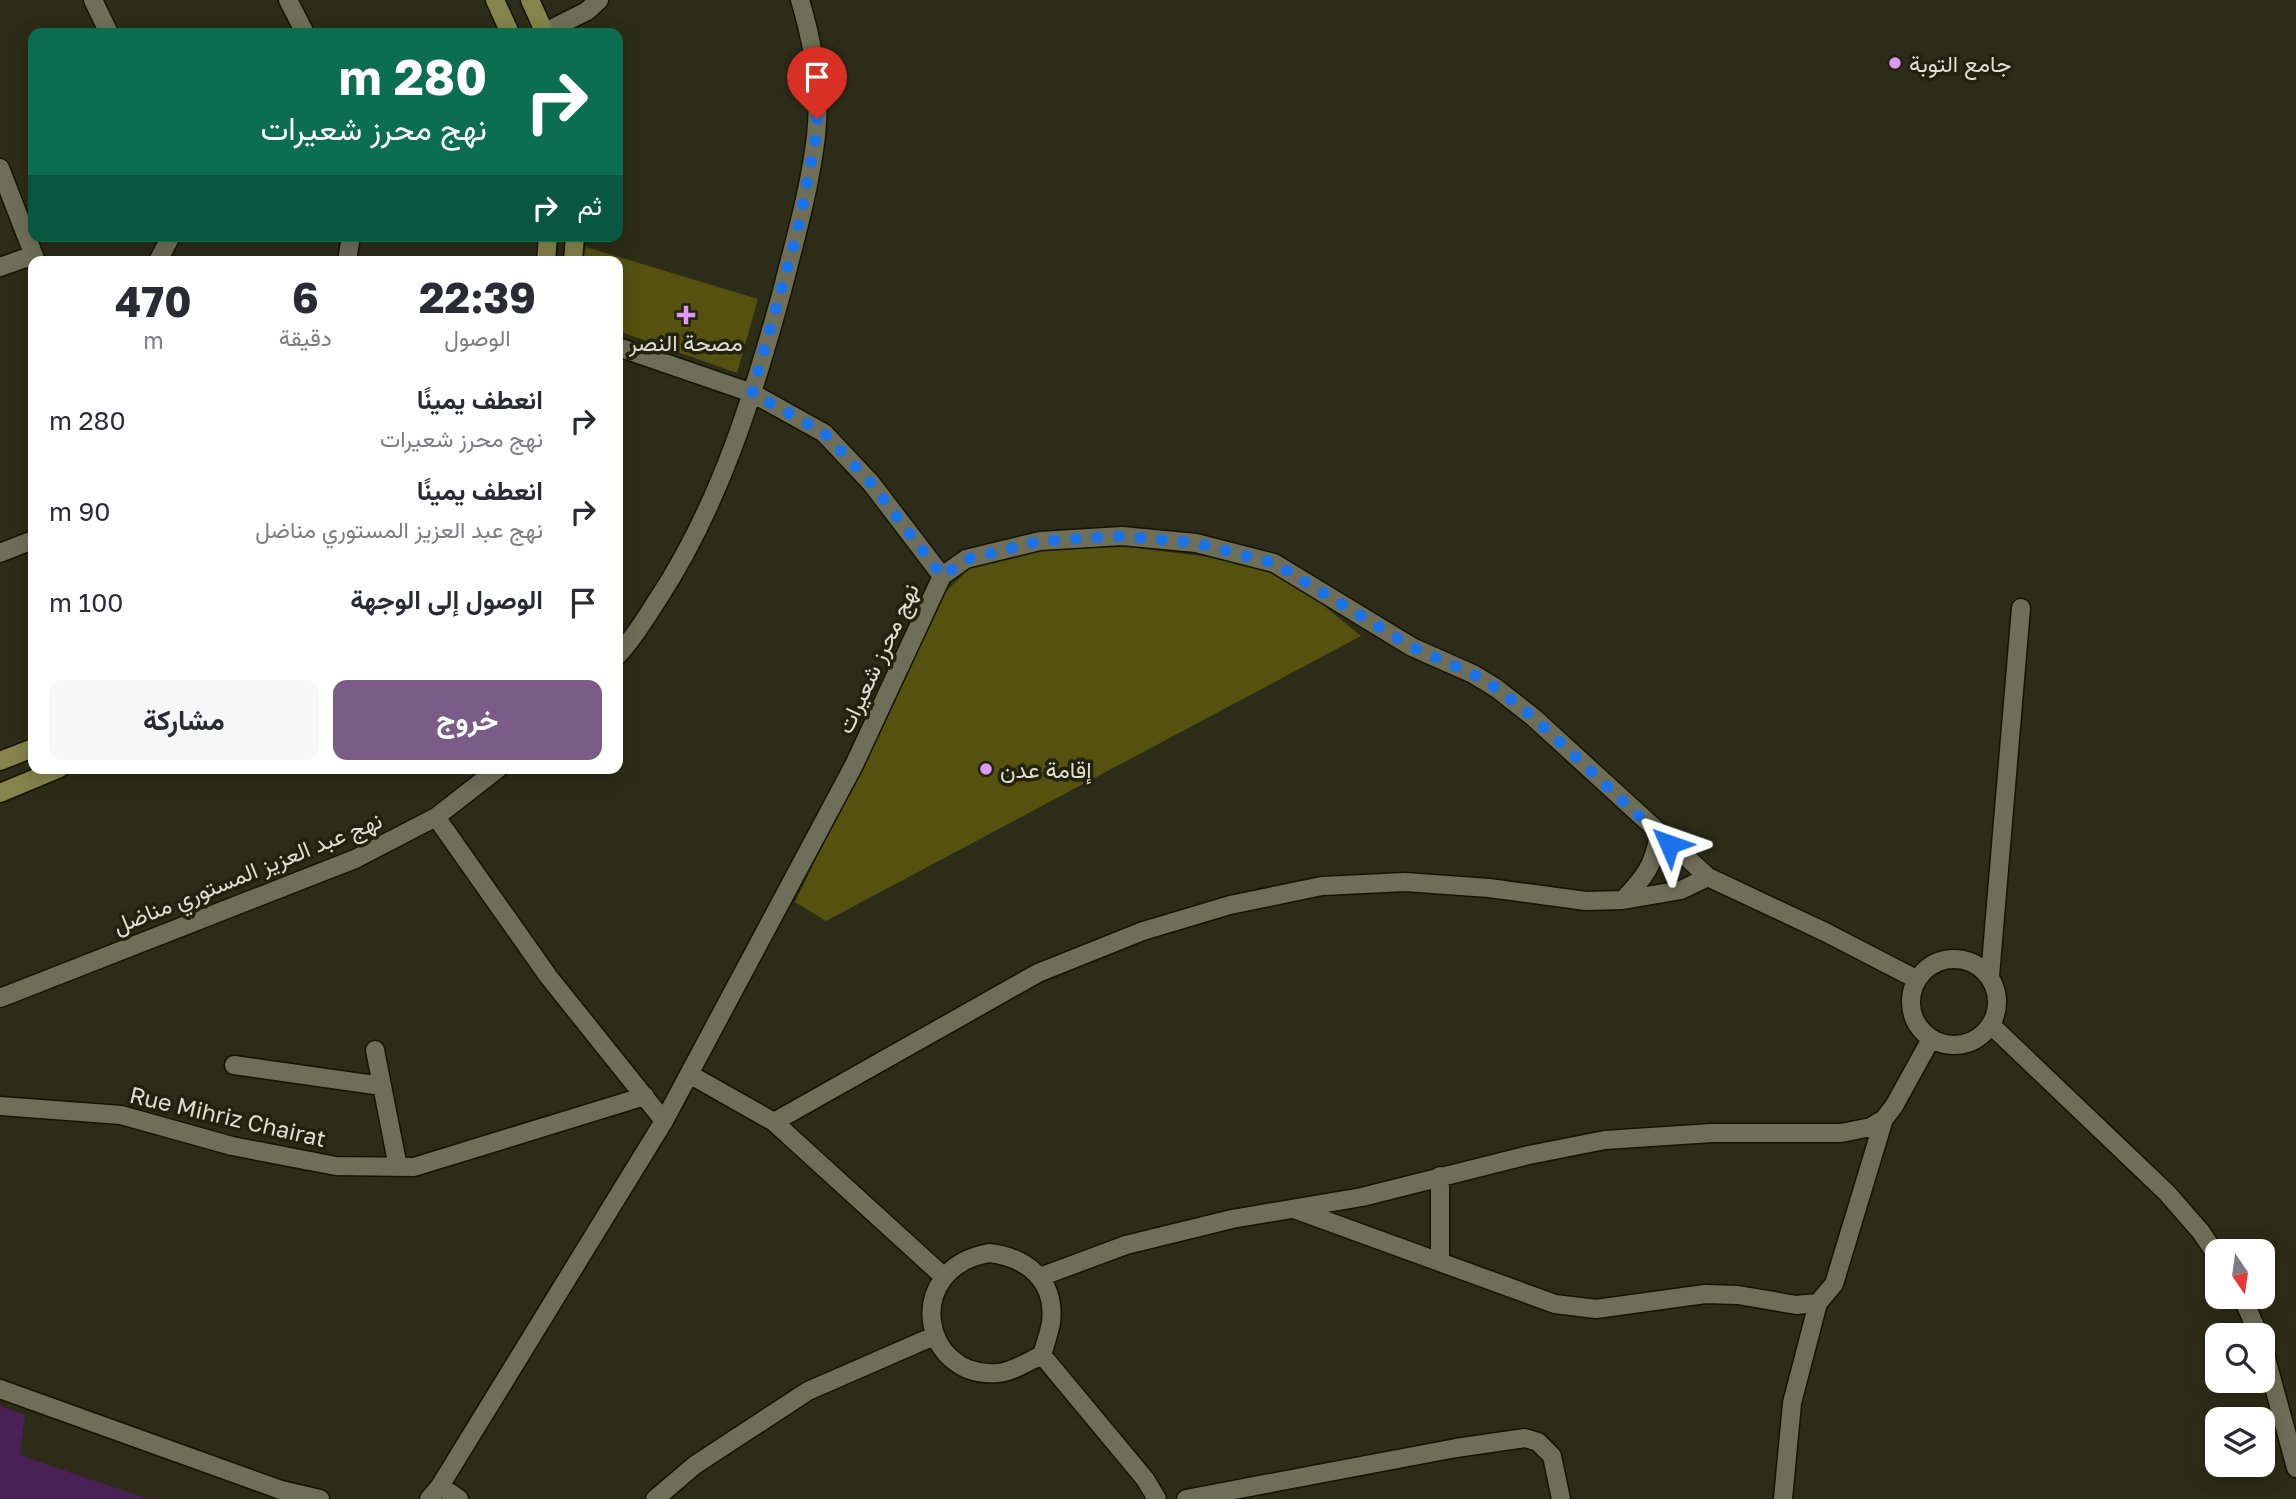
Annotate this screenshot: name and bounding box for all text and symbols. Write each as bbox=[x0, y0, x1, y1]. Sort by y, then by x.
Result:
text: 280 m bbox=[339, 47, 487, 106]
pin bbox=[787, 47, 847, 119]
place label: جامع التوبة bbox=[1909, 49, 2011, 80]
marker: جامع التوبة bbox=[1887, 55, 1903, 71]
icon: right bbox=[511, 56, 602, 147]
icon: arrive bbox=[798, 58, 836, 96]
text: نهج محرز شعيرات bbox=[260, 109, 487, 147]
icon: right bbox=[526, 189, 564, 227]
text: ثم bbox=[578, 190, 602, 221]
text: 6 bbox=[292, 272, 319, 322]
text: 22:39 bbox=[419, 272, 536, 322]
text: 470 bbox=[115, 276, 192, 326]
marker: مصحة النصر bbox=[676, 305, 696, 325]
text: دقيقة bbox=[279, 323, 332, 351]
text: الوصول bbox=[444, 323, 511, 351]
text: m bbox=[143, 326, 164, 354]
place label: مصحة النصر bbox=[628, 328, 743, 358]
text: انعطف يمينًا bbox=[417, 384, 543, 415]
icon: right bbox=[564, 402, 602, 440]
text: 280 m bbox=[49, 405, 126, 436]
text: نهج محرز شعيرات bbox=[380, 424, 543, 452]
text: انعطف يمينًا bbox=[417, 475, 543, 506]
icon: right bbox=[564, 493, 602, 531]
text: 90 m bbox=[49, 496, 110, 527]
text: نهج عبد العزيز المستوري مناضل bbox=[255, 515, 543, 543]
street label: نهج محرز شعيرات bbox=[830, 578, 927, 739]
text: الوصول إلى الوجهة bbox=[350, 584, 543, 615]
icon: arrive bbox=[564, 584, 602, 622]
text: 100 m bbox=[49, 587, 123, 618]
button: مشاركة bbox=[49, 680, 319, 760]
button: خروج bbox=[333, 680, 602, 760]
place label: إقامة عدن bbox=[1000, 755, 1092, 785]
marker: إقامة عدن bbox=[978, 761, 994, 777]
street label: نهج عبد العزيز المستوري مناضل bbox=[108, 805, 388, 944]
position arrow bbox=[1632, 807, 1706, 881]
street label: Rue Mihriz Chairat bbox=[127, 1080, 329, 1152]
north arrow bbox=[2205, 1239, 2275, 1309]
map controls bbox=[2205, 1239, 2275, 1477]
button: search bbox=[2205, 1323, 2275, 1393]
button: layers bbox=[2205, 1407, 2275, 1477]

